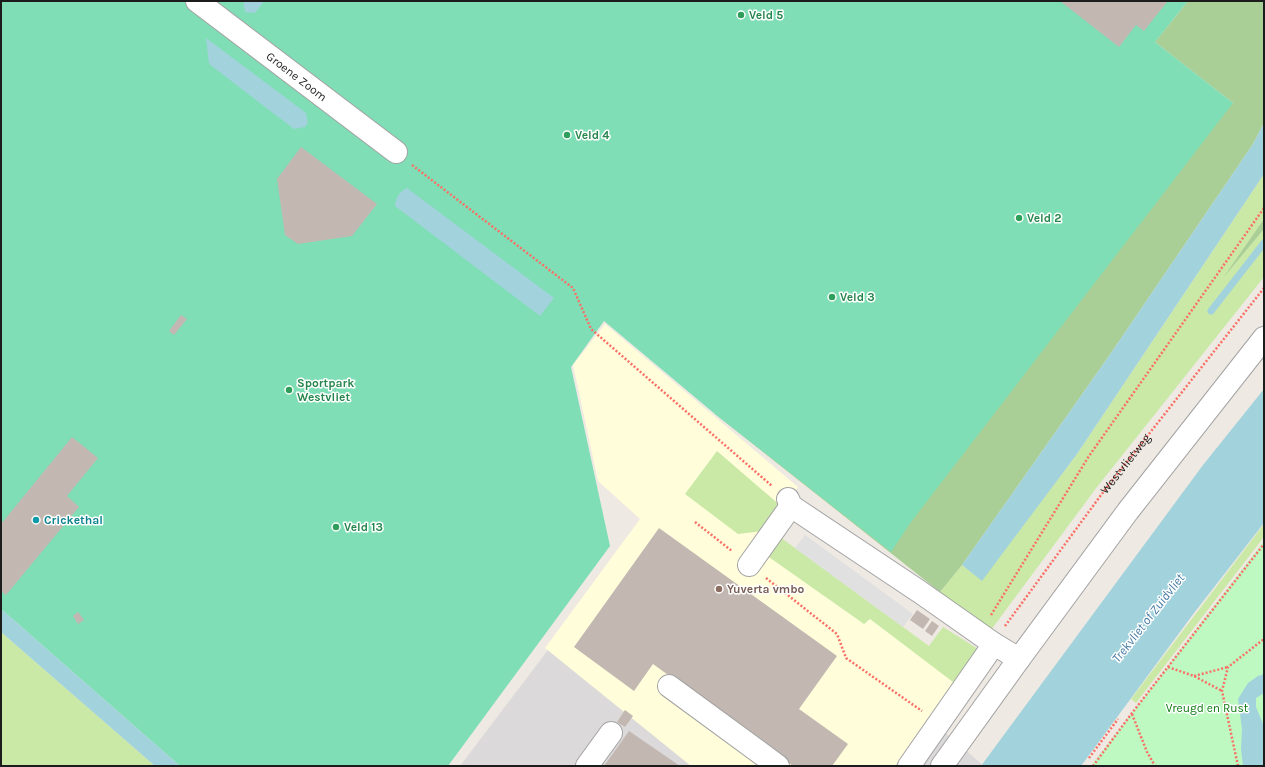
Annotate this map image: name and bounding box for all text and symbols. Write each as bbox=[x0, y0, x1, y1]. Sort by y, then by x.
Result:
place label: Veld 5 bbox=[749, 8, 783, 22]
marker: Veld 5 bbox=[736, 10, 746, 20]
street label: Groene Zoom bbox=[263, 49, 330, 104]
place label: Veld 4 bbox=[575, 128, 609, 142]
marker: Veld 4 bbox=[562, 130, 572, 140]
place label: Veld 2 bbox=[1027, 211, 1061, 225]
marker: Veld 2 bbox=[1014, 213, 1024, 223]
place label: Veld 3 bbox=[840, 290, 875, 304]
marker: Veld 3 bbox=[827, 292, 837, 302]
place label: Sportpark Westvliet bbox=[297, 376, 354, 404]
marker: Sportpark Westvliet bbox=[284, 385, 294, 395]
street label: Westvlietweg bbox=[1097, 431, 1154, 497]
place label: Crickethal bbox=[44, 513, 103, 527]
marker: Crickethal bbox=[31, 515, 41, 525]
place label: Veld 13 bbox=[344, 520, 383, 534]
marker: Veld 13 bbox=[331, 522, 341, 532]
water label: Trekvliet of Zuidvliet bbox=[1109, 570, 1188, 665]
place label: Yuverta vmbo bbox=[727, 582, 805, 596]
marker: Yuverta vmbo bbox=[714, 584, 724, 594]
park label: Vreugd en Rust bbox=[1166, 701, 1249, 715]

